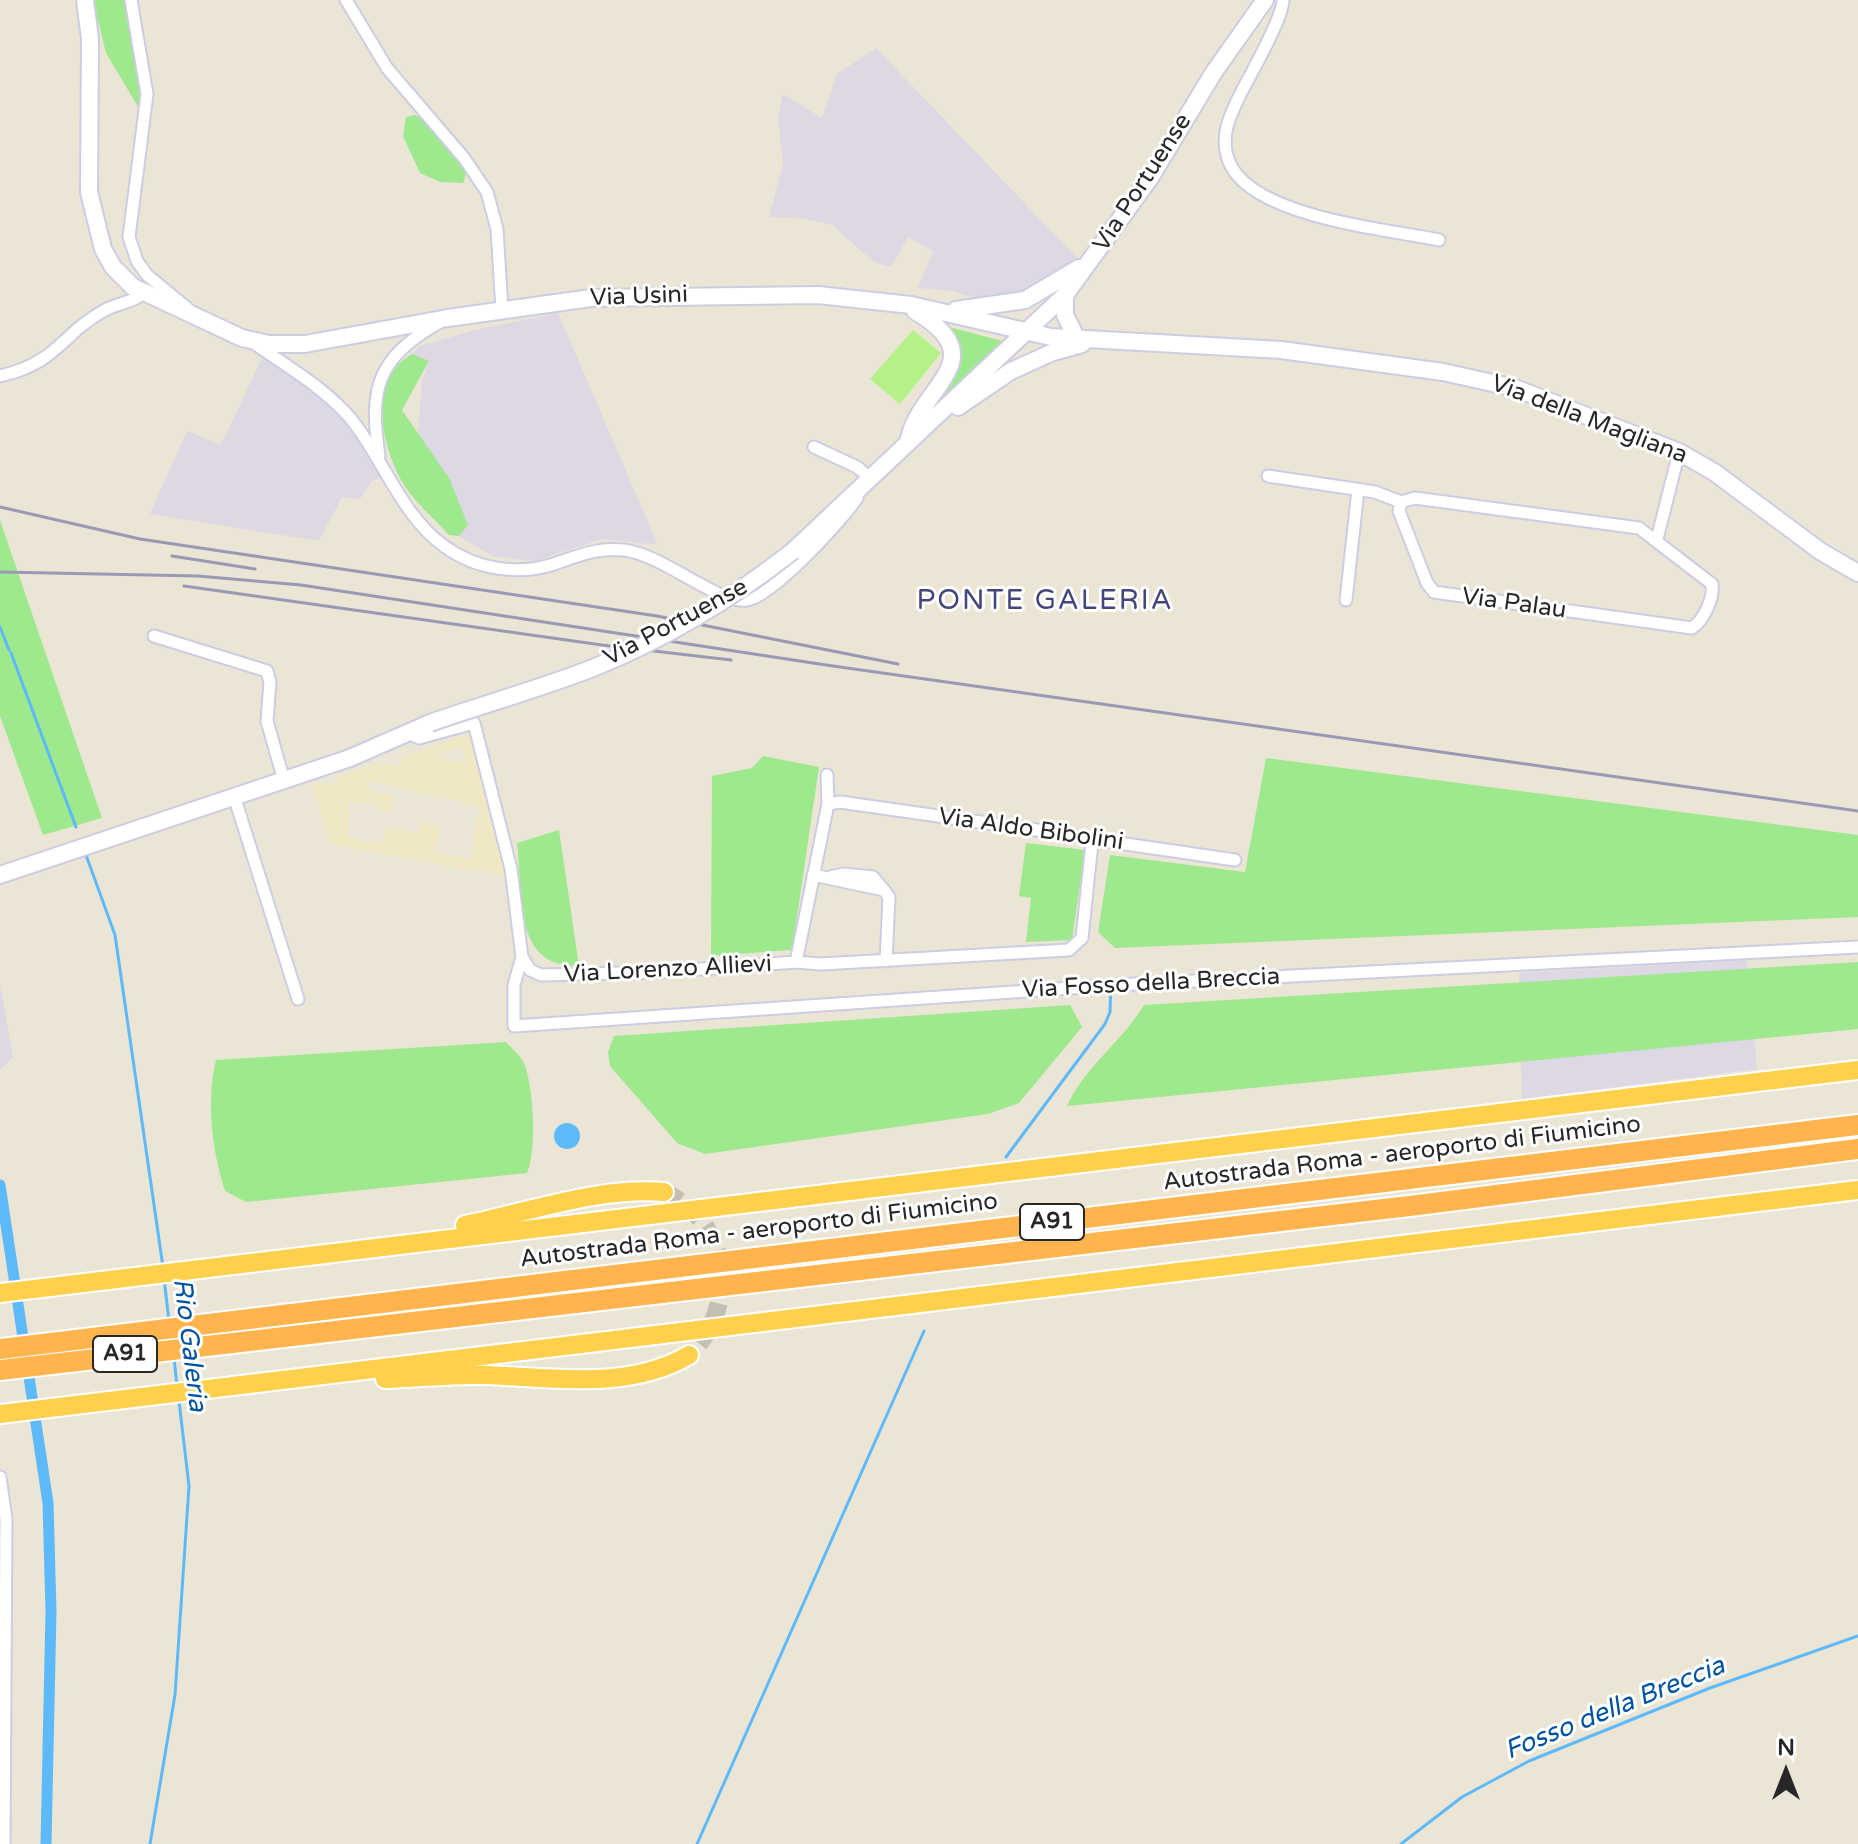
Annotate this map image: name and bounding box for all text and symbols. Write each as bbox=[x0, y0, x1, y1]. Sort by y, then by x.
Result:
street label: Via Portuense bbox=[1088, 109, 1198, 257]
street label: Via Usini bbox=[590, 281, 688, 313]
street label: Via della Magliana bbox=[1487, 369, 1691, 471]
street label: Via Portuense bbox=[599, 573, 753, 673]
street label: Via Palau bbox=[1460, 582, 1568, 626]
district label: PONTE GALERIA bbox=[916, 585, 1174, 619]
street label: Via Aldo Bibolini bbox=[937, 803, 1125, 857]
street label: Via Lorenzo Allievi bbox=[563, 950, 773, 990]
street label: Via Fosso della Breccia bbox=[1021, 963, 1281, 1005]
street label: Autostrada Roma - aeroporto di Fiumicino bbox=[1162, 1110, 1642, 1198]
street label: Autostrada Roma - aeroporto di Fiumicino bbox=[519, 1187, 999, 1275]
road number: A91 bbox=[1020, 1204, 1084, 1240]
water label: Rio Galeria bbox=[165, 1277, 213, 1413]
road number: A91 bbox=[93, 1336, 157, 1372]
water label: Fosso della Breccia bbox=[1501, 1651, 1729, 1767]
north arrow bbox=[1746, 1732, 1826, 1812]
text: N bbox=[1777, 1735, 1795, 1761]

